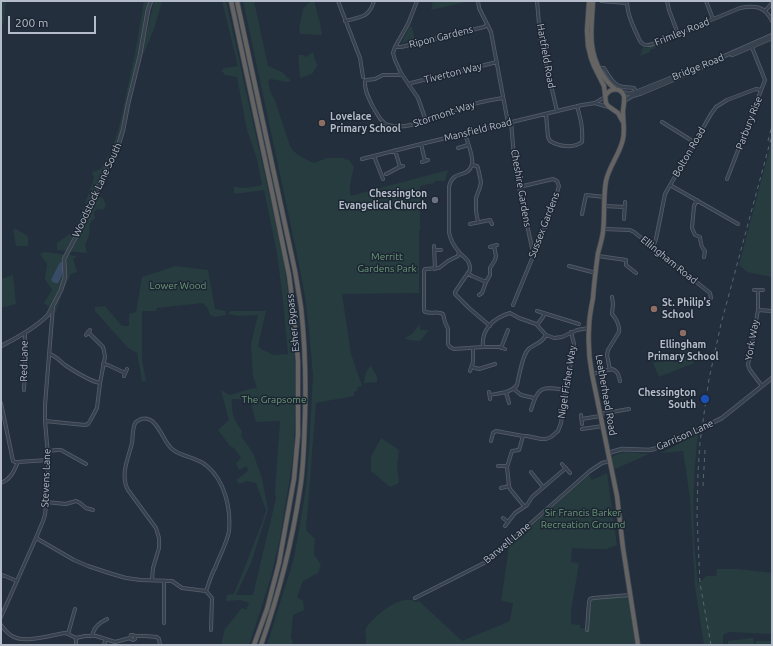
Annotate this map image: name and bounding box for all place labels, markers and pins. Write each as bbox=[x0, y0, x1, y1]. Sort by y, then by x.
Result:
place label: Lovelace Primary School bbox=[330, 111, 401, 134]
marker: Lovelace Primary School bbox=[317, 118, 327, 128]
place label: Chessington Evangelical Church bbox=[339, 188, 427, 212]
marker: Chessington Evangelical Church bbox=[430, 195, 440, 205]
place label: St. Philip's School bbox=[662, 297, 711, 320]
marker: St. Philip's School bbox=[649, 304, 659, 314]
marker: Ellingham Primary School bbox=[678, 328, 688, 338]
place label: Ellingham Primary School bbox=[648, 339, 718, 362]
place label: Chessington South bbox=[638, 387, 696, 410]
marker: Chessington South bbox=[699, 393, 711, 405]

